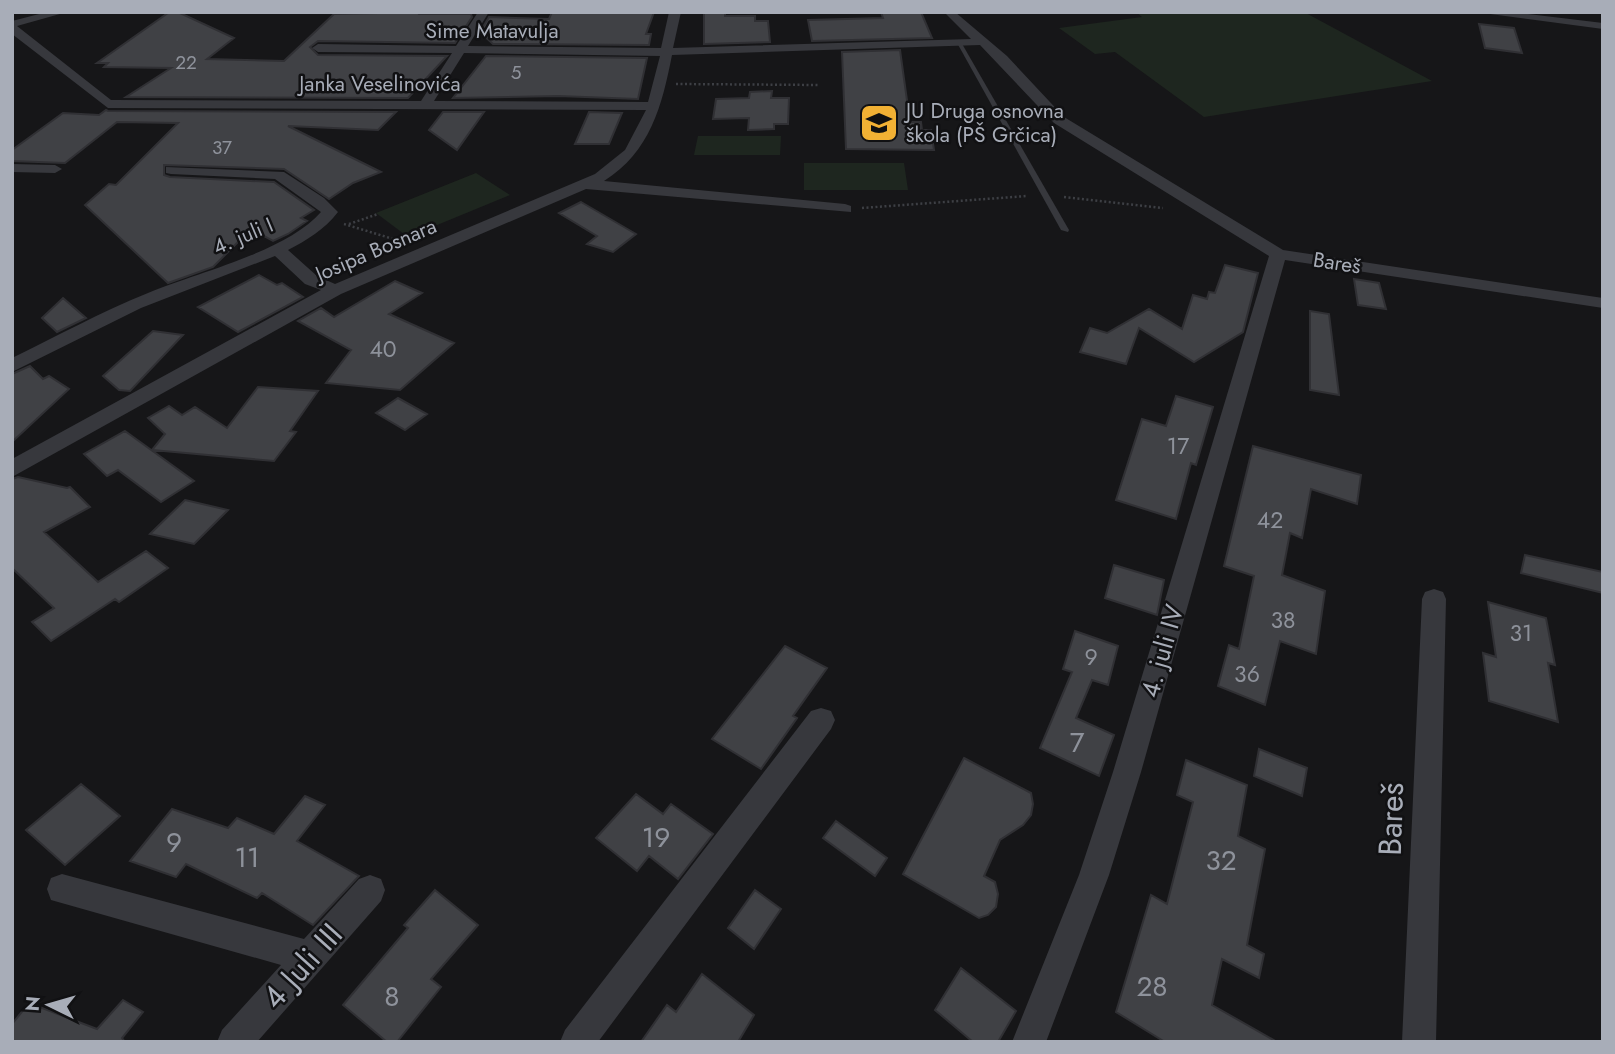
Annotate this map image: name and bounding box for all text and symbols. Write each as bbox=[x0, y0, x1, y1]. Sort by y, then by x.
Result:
street label: Sime Matavulja bbox=[425, 16, 559, 46]
house number: 22 bbox=[175, 49, 197, 76]
house number: 5 bbox=[511, 59, 521, 86]
street label: Janka Veselinovića bbox=[296, 69, 461, 99]
place label: JU Druga osnovna škola (PŠ Grčica) bbox=[903, 96, 1064, 150]
school or university icon: JU Druga osnovna škola (PŠ Grčica) bbox=[858, 102, 900, 144]
house number: 37 bbox=[212, 134, 232, 161]
street label: 4. juli I bbox=[208, 210, 278, 262]
street label: Josipa Bosnara bbox=[308, 211, 441, 290]
street label: Bareš bbox=[1311, 244, 1363, 282]
house number: 40 bbox=[369, 332, 397, 366]
house number: 17 bbox=[1167, 429, 1189, 463]
house number: 42 bbox=[1257, 503, 1283, 537]
street label: 4. juli IV bbox=[1131, 599, 1194, 702]
house number: 38 bbox=[1270, 603, 1296, 637]
house number: 31 bbox=[1510, 616, 1532, 650]
house number: 9 bbox=[1084, 640, 1098, 674]
house number: 36 bbox=[1234, 657, 1260, 691]
house number: 7 bbox=[1070, 722, 1085, 763]
street label: Bareš bbox=[1367, 782, 1415, 856]
house number: 19 bbox=[642, 817, 670, 858]
house number: 9 bbox=[166, 822, 182, 863]
house number: 11 bbox=[234, 837, 260, 878]
house number: 32 bbox=[1205, 840, 1237, 881]
street label: 4 Juli III bbox=[251, 913, 353, 1019]
house number: 28 bbox=[1136, 966, 1168, 1007]
north arrow bbox=[14, 970, 84, 1040]
house number: 8 bbox=[384, 976, 400, 1017]
text: N bbox=[18, 995, 47, 1012]

